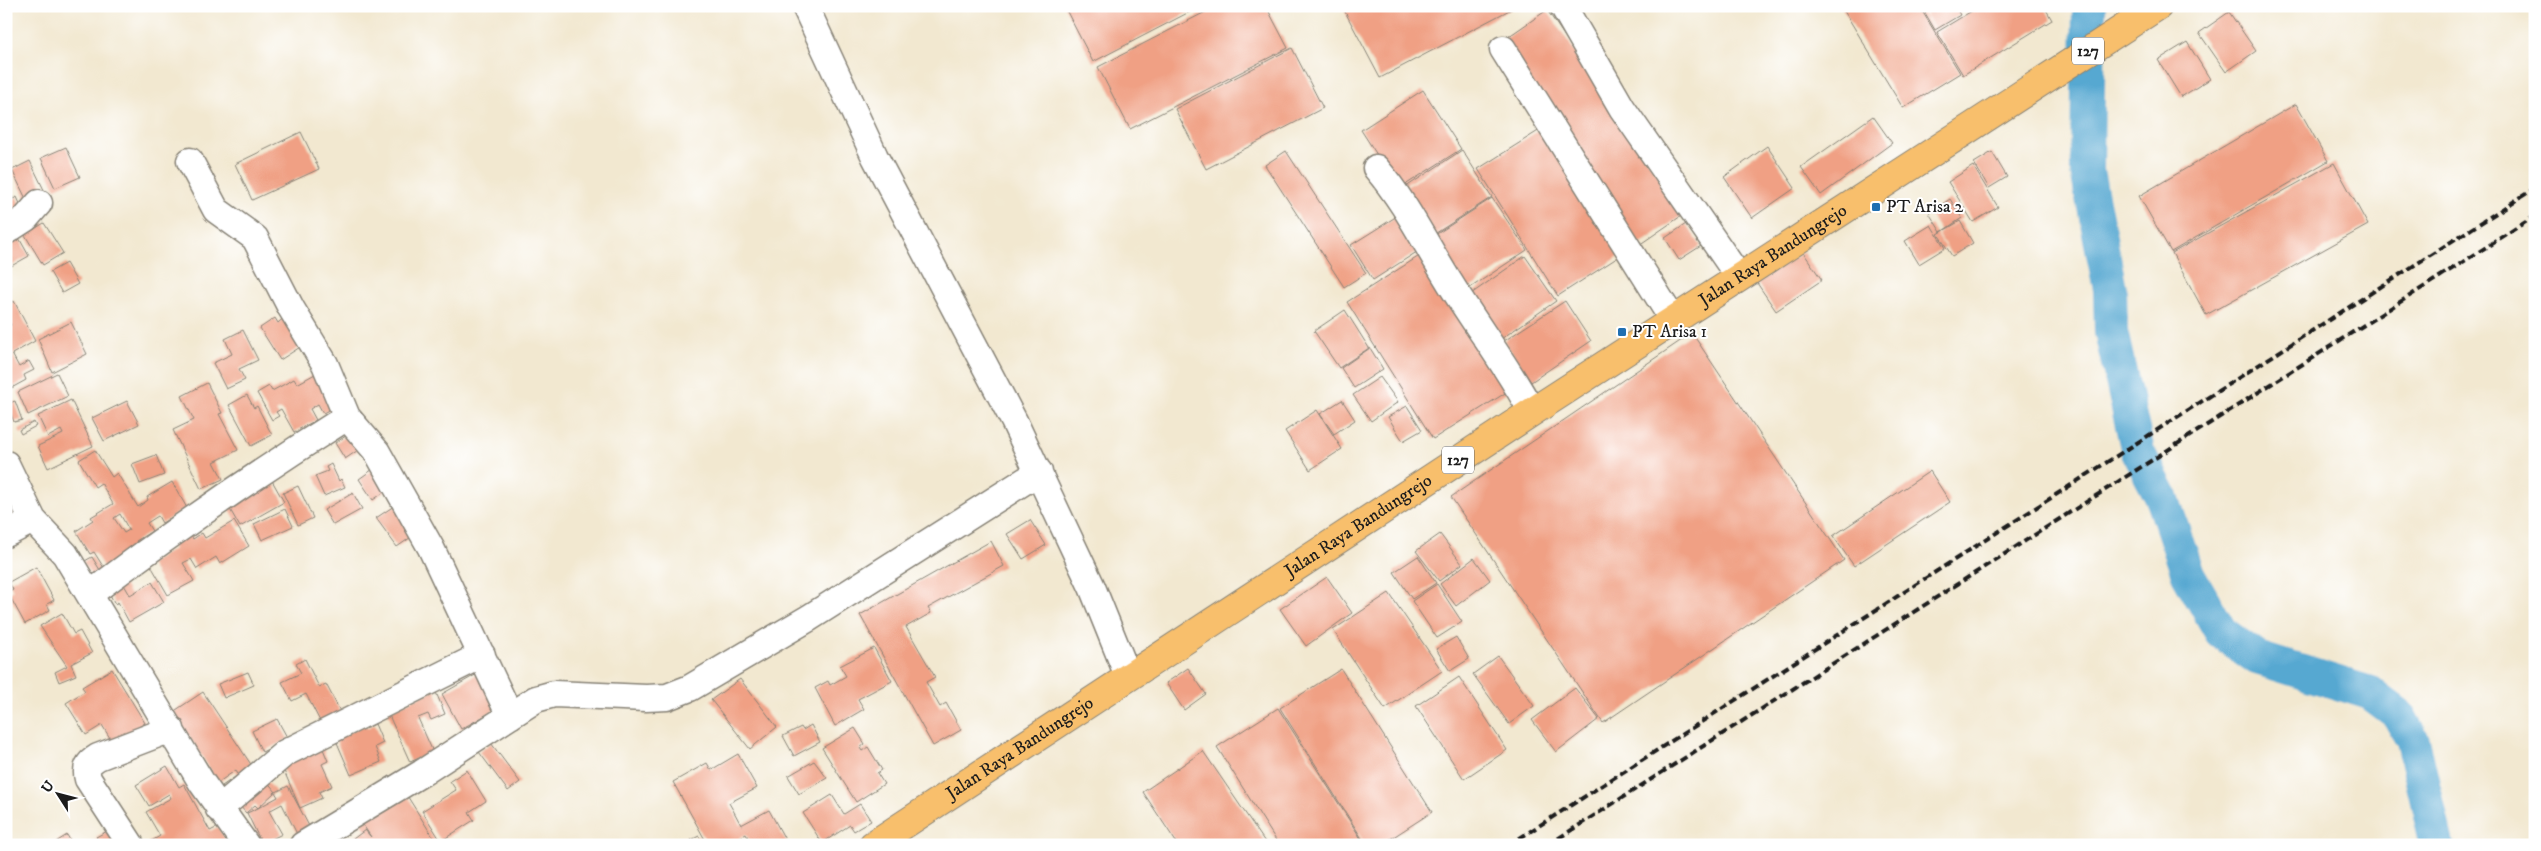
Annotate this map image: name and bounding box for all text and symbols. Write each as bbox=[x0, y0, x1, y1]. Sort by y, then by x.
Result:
road number: 127 bbox=[2072, 37, 2104, 64]
place label: PT Arisa 2 bbox=[1886, 196, 1964, 218]
street label: Jalan Raya Bandungrejo bbox=[1693, 199, 1852, 313]
marker: PT Arisa 2 bbox=[1870, 201, 1882, 213]
place label: PT Arisa 1 bbox=[1632, 321, 1707, 343]
marker: PT Arisa 1 bbox=[1616, 326, 1628, 338]
road number: 127 bbox=[1442, 446, 1474, 474]
street label: Jalan Raya Bandungrejo bbox=[1279, 469, 1437, 583]
street label: Jalan Raya Bandungrejo bbox=[941, 692, 1098, 806]
north arrow bbox=[32, 768, 82, 818]
text: U bbox=[38, 777, 59, 797]

